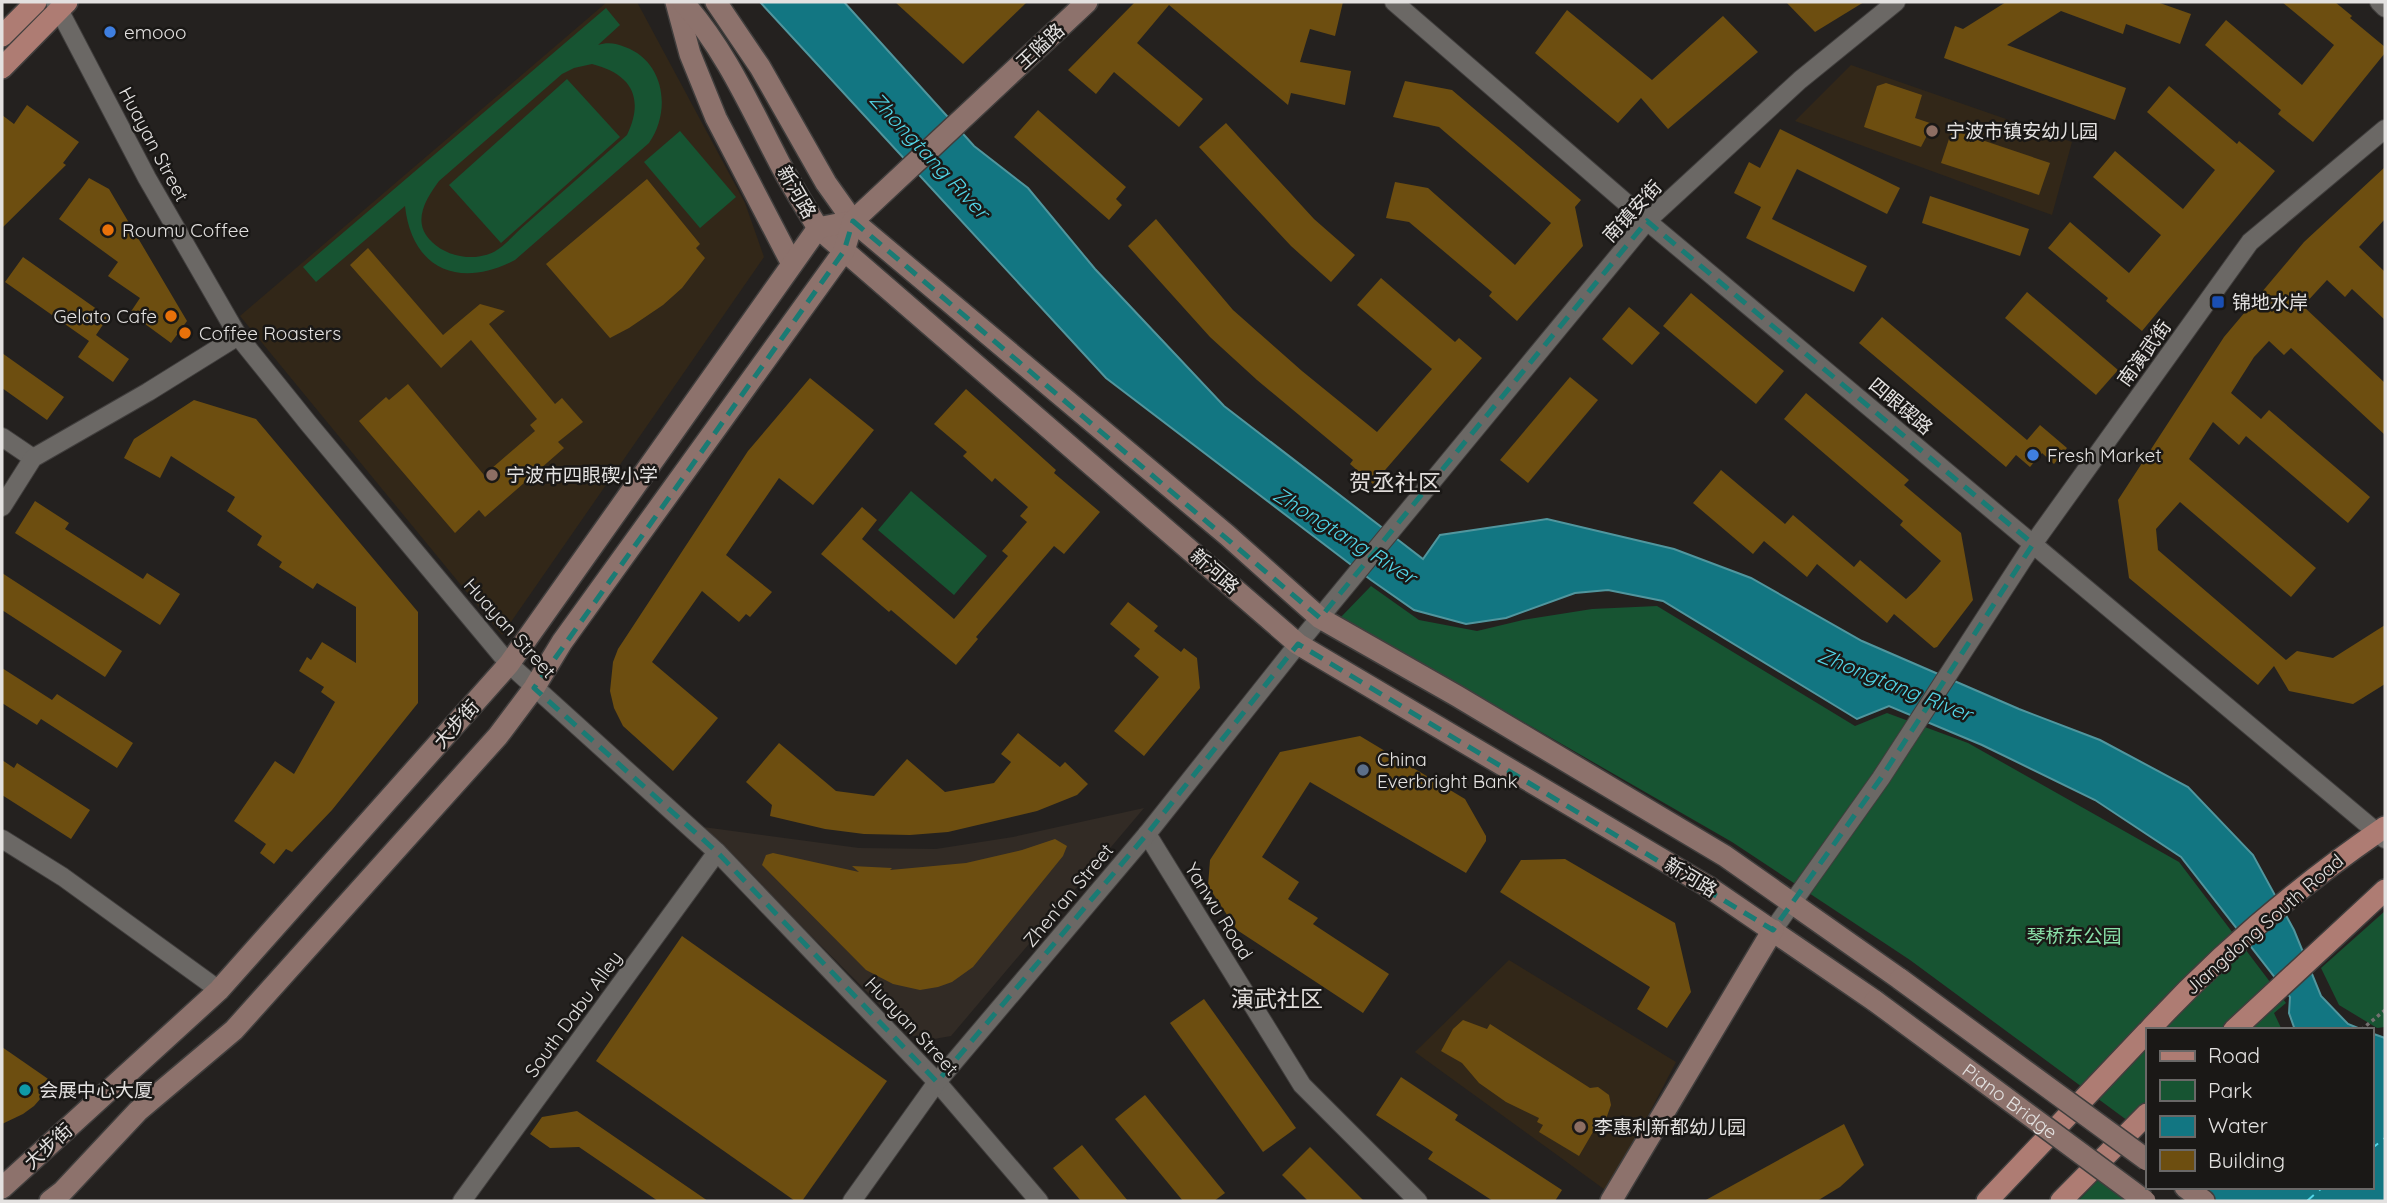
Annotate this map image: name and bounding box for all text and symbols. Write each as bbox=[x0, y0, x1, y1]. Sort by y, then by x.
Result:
street label: 王隘路 bbox=[1011, 18, 1069, 74]
place label: emooo bbox=[124, 20, 187, 44]
marker: emooo bbox=[102, 24, 118, 40]
street label: Huayan Street bbox=[114, 83, 194, 205]
water label: Zhongtang River bbox=[865, 86, 997, 226]
place label: 宁波市镇安幼儿园 bbox=[1946, 119, 2098, 143]
marker: 宁波市镇安幼儿园 bbox=[1924, 123, 1940, 139]
street label: 新河路 bbox=[772, 161, 822, 223]
street label: 南镇安街 bbox=[1597, 175, 1667, 247]
place label: Roumu Coffee bbox=[122, 218, 249, 242]
marker: Roumu Coffee bbox=[100, 222, 116, 238]
place label: 锦地水岸 bbox=[2232, 290, 2308, 314]
marker: 锦地水岸 bbox=[2210, 294, 2226, 310]
place label: Gelato Cafe bbox=[53, 304, 157, 328]
marker: Gelato Cafe bbox=[163, 308, 179, 324]
street label: 南演武街 bbox=[2112, 315, 2176, 391]
place label: Coffee Roasters bbox=[199, 321, 341, 345]
marker: Coffee Roasters bbox=[177, 325, 193, 341]
street label: 四眼碶路 bbox=[1864, 372, 1938, 440]
place label: Fresh Market bbox=[2047, 443, 2162, 467]
marker: Fresh Market bbox=[2025, 447, 2041, 463]
place label: 宁波市四眼碶小学 bbox=[506, 463, 658, 487]
marker: 宁波市四眼碶小学 bbox=[484, 467, 500, 483]
district label: 贺丞社区 bbox=[1349, 468, 1441, 497]
water label: Zhongtang River bbox=[1269, 481, 1424, 591]
street label: 新河路 bbox=[1186, 543, 1244, 599]
street label: Huayan Street bbox=[459, 573, 561, 683]
water label: Zhongtang River bbox=[1814, 641, 1978, 728]
street label: 大步街 bbox=[428, 695, 484, 753]
place label: China Everbright Bank bbox=[1377, 747, 1518, 793]
marker: China Everbright Bank bbox=[1355, 762, 1371, 778]
street label: Zhen'an Street bbox=[1018, 838, 1118, 952]
street label: Jiangdong South Road bbox=[2180, 849, 2348, 999]
street label: 新河路 bbox=[1660, 852, 1722, 902]
street label: Yanwu Road bbox=[1180, 858, 1258, 964]
park label: 琴桥东公园 bbox=[2026, 924, 2122, 948]
street label: South Dabu Alley bbox=[519, 946, 627, 1082]
street label: Huayan Street bbox=[860, 972, 964, 1080]
district label: 演武社区 bbox=[1231, 984, 1323, 1013]
legend bbox=[2146, 1028, 2373, 1189]
text: Road bbox=[2208, 1042, 2260, 1068]
street label: Piano Bridge bbox=[1958, 1058, 2062, 1144]
text: Park bbox=[2208, 1077, 2252, 1103]
place label: 会展中心大厦 bbox=[39, 1078, 153, 1102]
marker: 会展中心大厦 bbox=[17, 1082, 33, 1098]
text: Water bbox=[2208, 1112, 2268, 1138]
place label: 李惠利新都幼儿园 bbox=[1594, 1115, 1746, 1139]
street label: 大步街 bbox=[19, 1118, 77, 1174]
marker: 李惠利新都幼儿园 bbox=[1572, 1119, 1588, 1135]
text: Building bbox=[2208, 1147, 2285, 1173]

